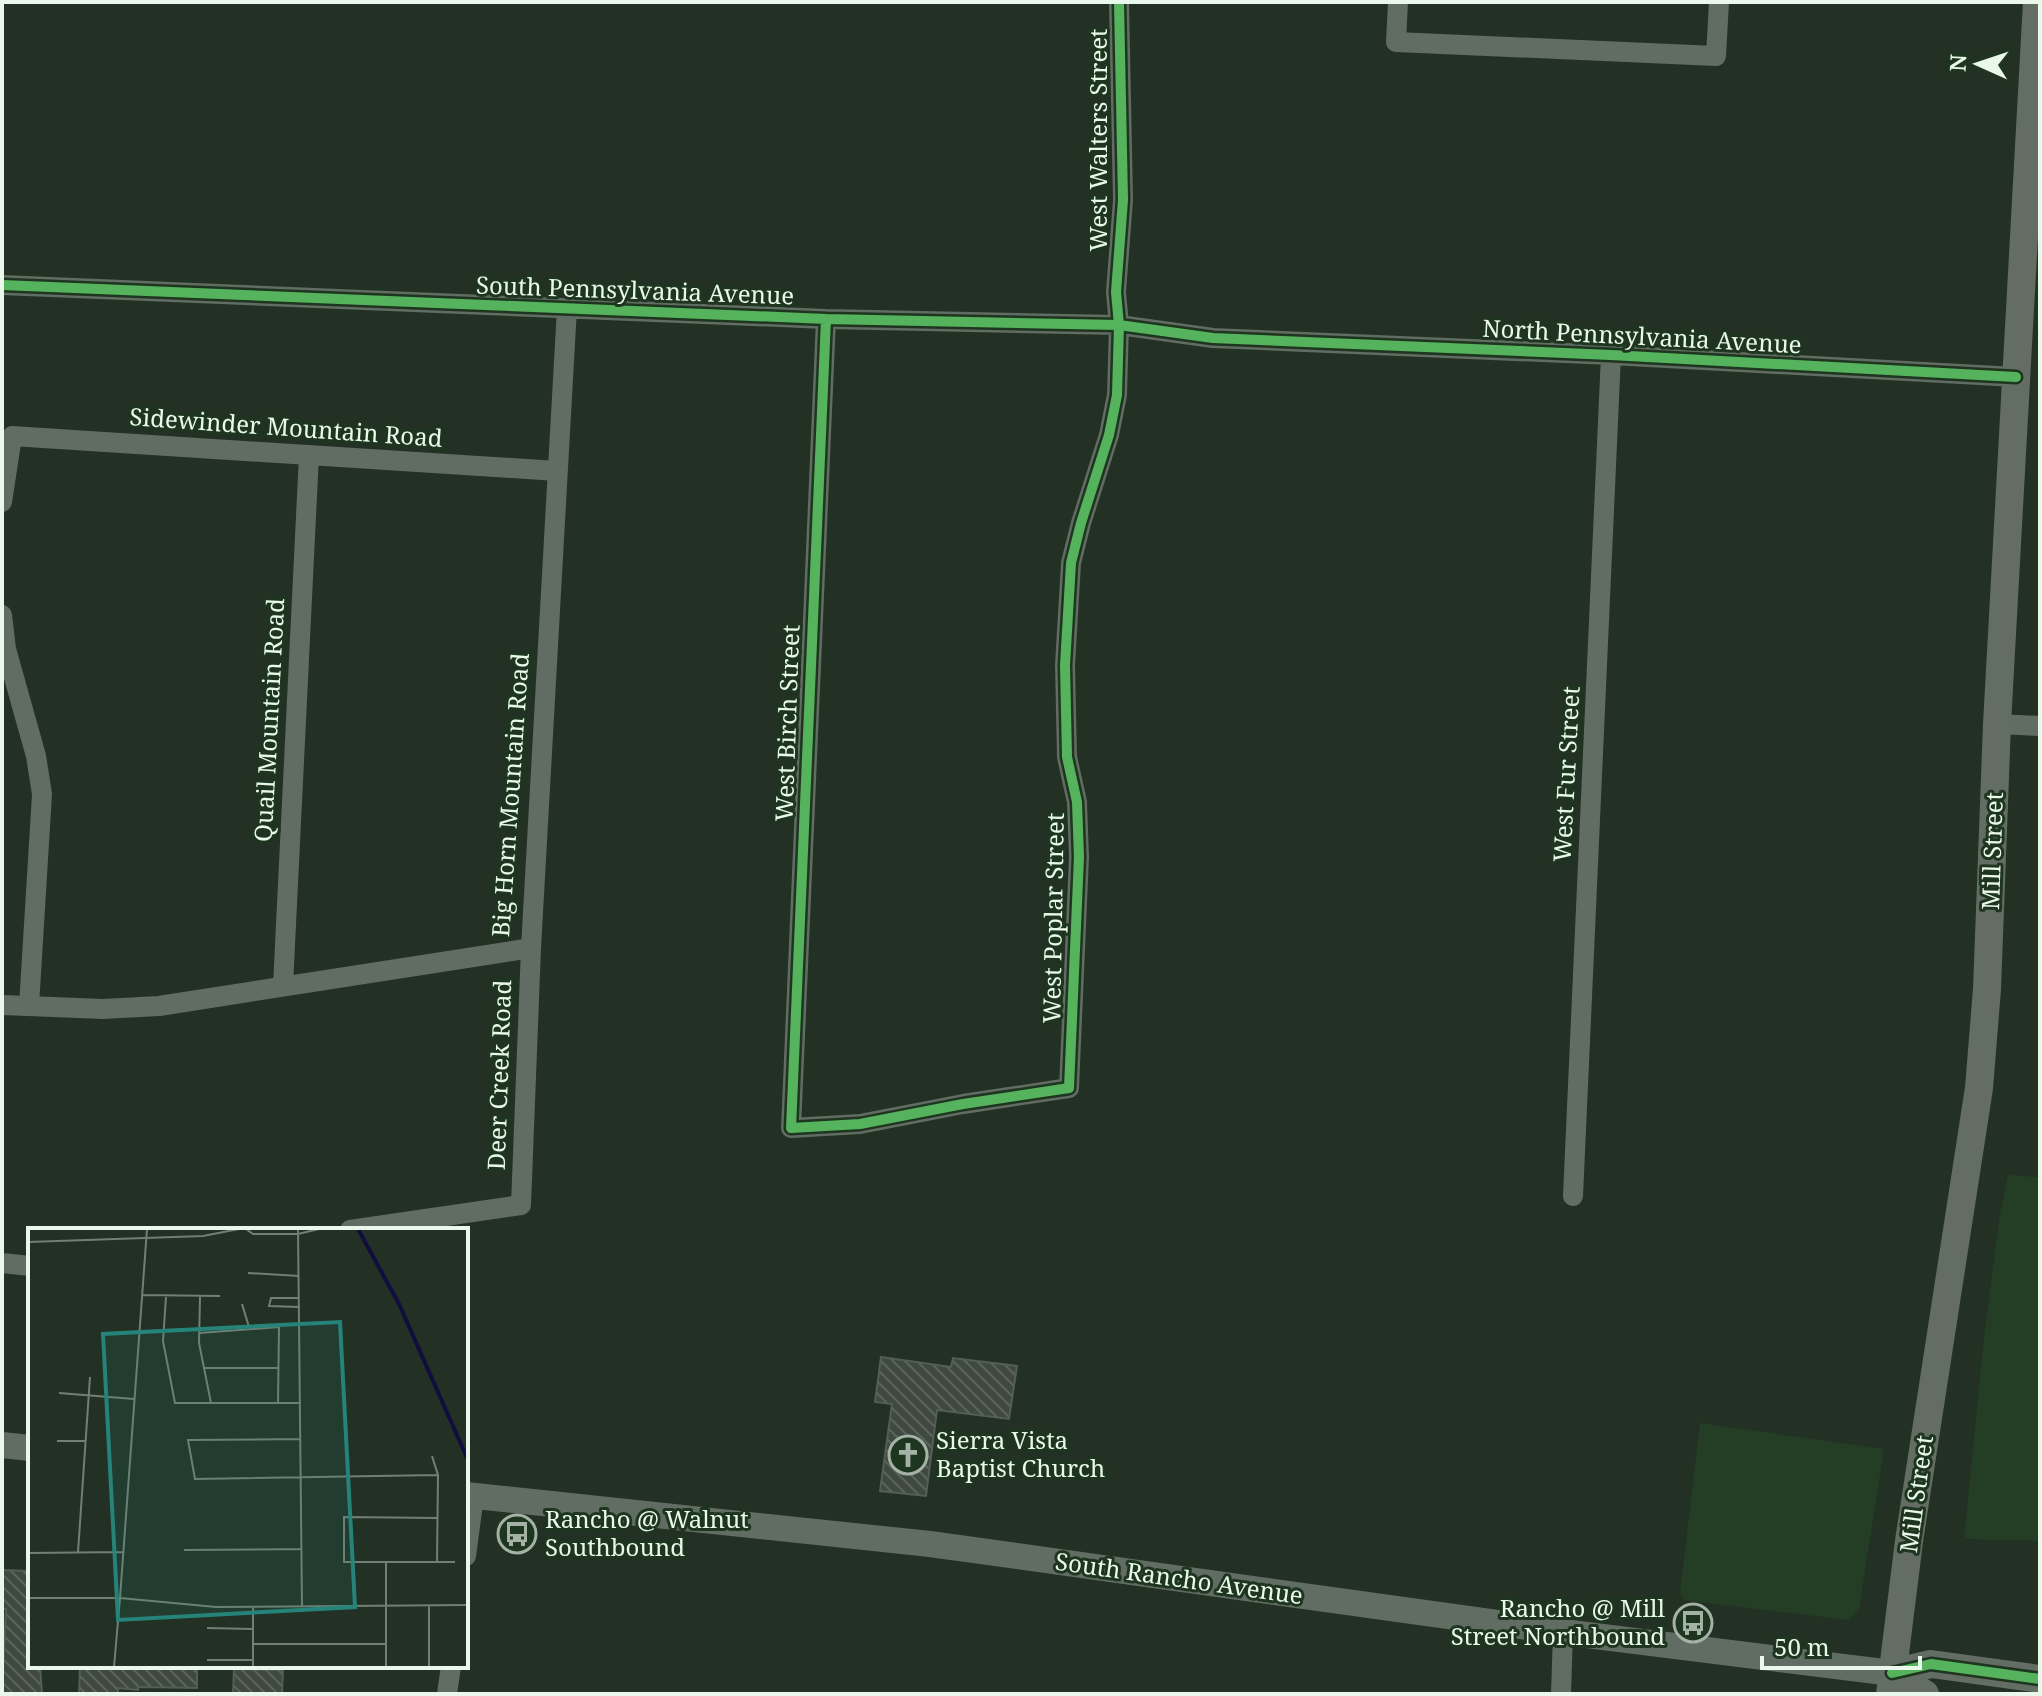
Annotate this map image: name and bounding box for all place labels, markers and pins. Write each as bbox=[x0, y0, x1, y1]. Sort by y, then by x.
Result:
place label: Sierra Vista Baptist Church bbox=[936, 1423, 1105, 1484]
church icon: Sierra Vista Baptist Church bbox=[887, 1434, 929, 1476]
place label: Rancho @ Walnut Southbound bbox=[545, 1502, 749, 1563]
bus stop icon: Rancho @ Walnut Southbound bbox=[496, 1513, 538, 1555]
place label: Rancho @ Mill Street Northbound bbox=[1451, 1591, 1666, 1652]
bus stop icon: Rancho @ Mill Street Northbound bbox=[1672, 1602, 1714, 1644]

